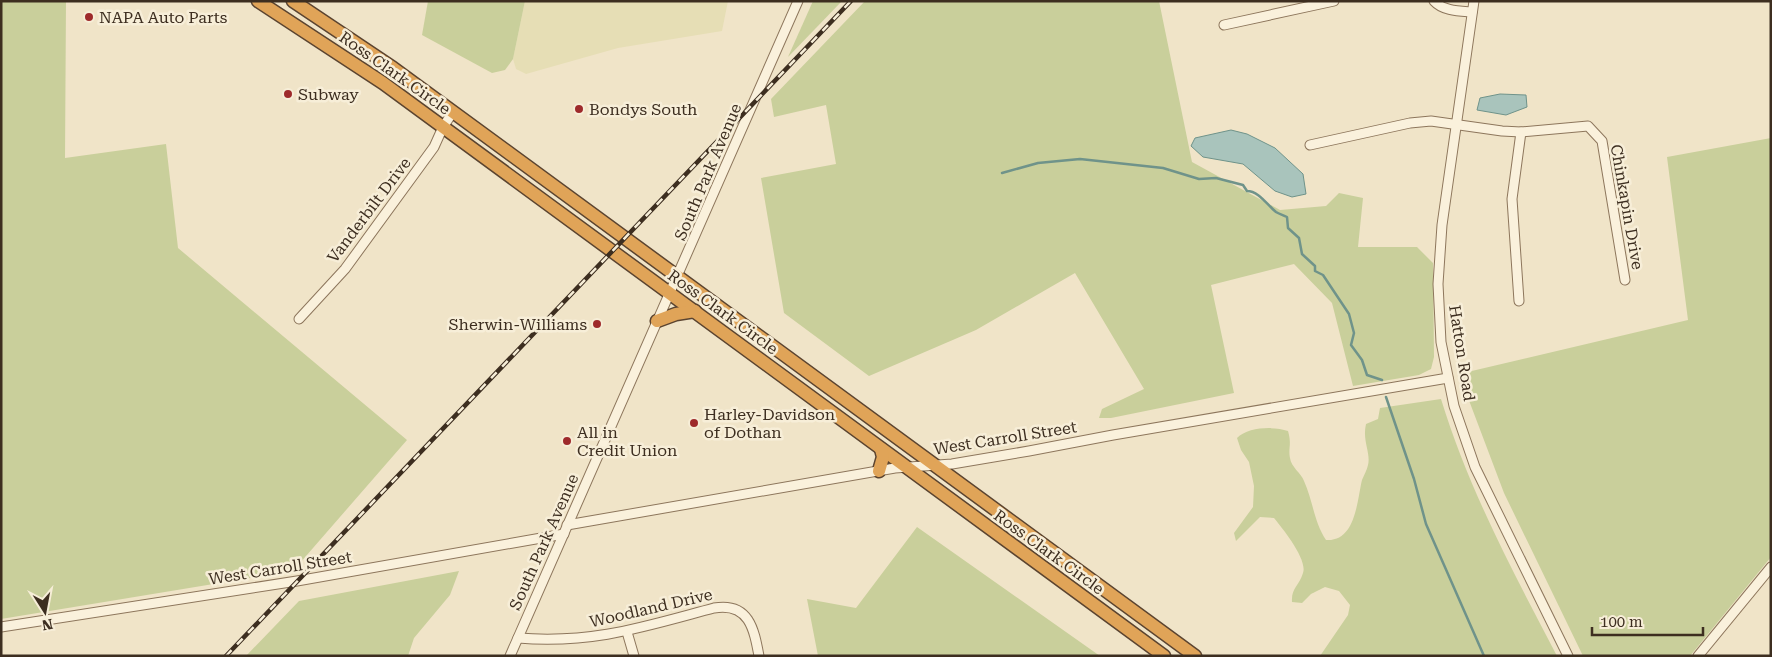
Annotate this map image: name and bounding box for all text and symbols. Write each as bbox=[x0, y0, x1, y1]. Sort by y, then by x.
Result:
place label: NAPA Auto Parts bbox=[99, 8, 228, 27]
marker: NAPA Auto Parts bbox=[83, 11, 95, 23]
street label: Ross Clark Circle bbox=[336, 27, 455, 119]
place label: Subway bbox=[298, 85, 359, 104]
marker: Subway bbox=[282, 88, 294, 100]
place label: Bondys South bbox=[589, 100, 697, 119]
street label: South Park Avenue bbox=[671, 100, 746, 243]
marker: Bondys South bbox=[573, 103, 585, 115]
street label: Chinkapin Drive bbox=[1607, 143, 1647, 271]
street label: Vanderbilt Drive bbox=[323, 153, 415, 266]
street label: Ross Clark Circle bbox=[664, 266, 782, 358]
street label: Hatton Road bbox=[1445, 304, 1479, 402]
place label: Sherwin-Williams bbox=[449, 315, 587, 334]
marker: Sherwin-Williams bbox=[591, 318, 603, 330]
place label: Harley-Davidson of Dothan bbox=[704, 405, 835, 442]
marker: Harley-Davidson of Dothan bbox=[688, 417, 700, 429]
street label: West Carroll Street bbox=[932, 417, 1078, 459]
place label: All in Credit Union bbox=[577, 423, 677, 460]
marker: All in Credit Union bbox=[561, 435, 573, 447]
street label: South Park Avenue bbox=[505, 471, 583, 613]
street label: Ross Clark Circle bbox=[990, 506, 1108, 598]
street label: West Carroll Street bbox=[207, 547, 353, 589]
street label: Woodland Drive bbox=[588, 585, 714, 631]
north arrow bbox=[20, 587, 70, 637]
scale bar bbox=[1592, 604, 1703, 636]
text: 100 m bbox=[1600, 613, 1643, 631]
text: N bbox=[40, 616, 54, 634]

